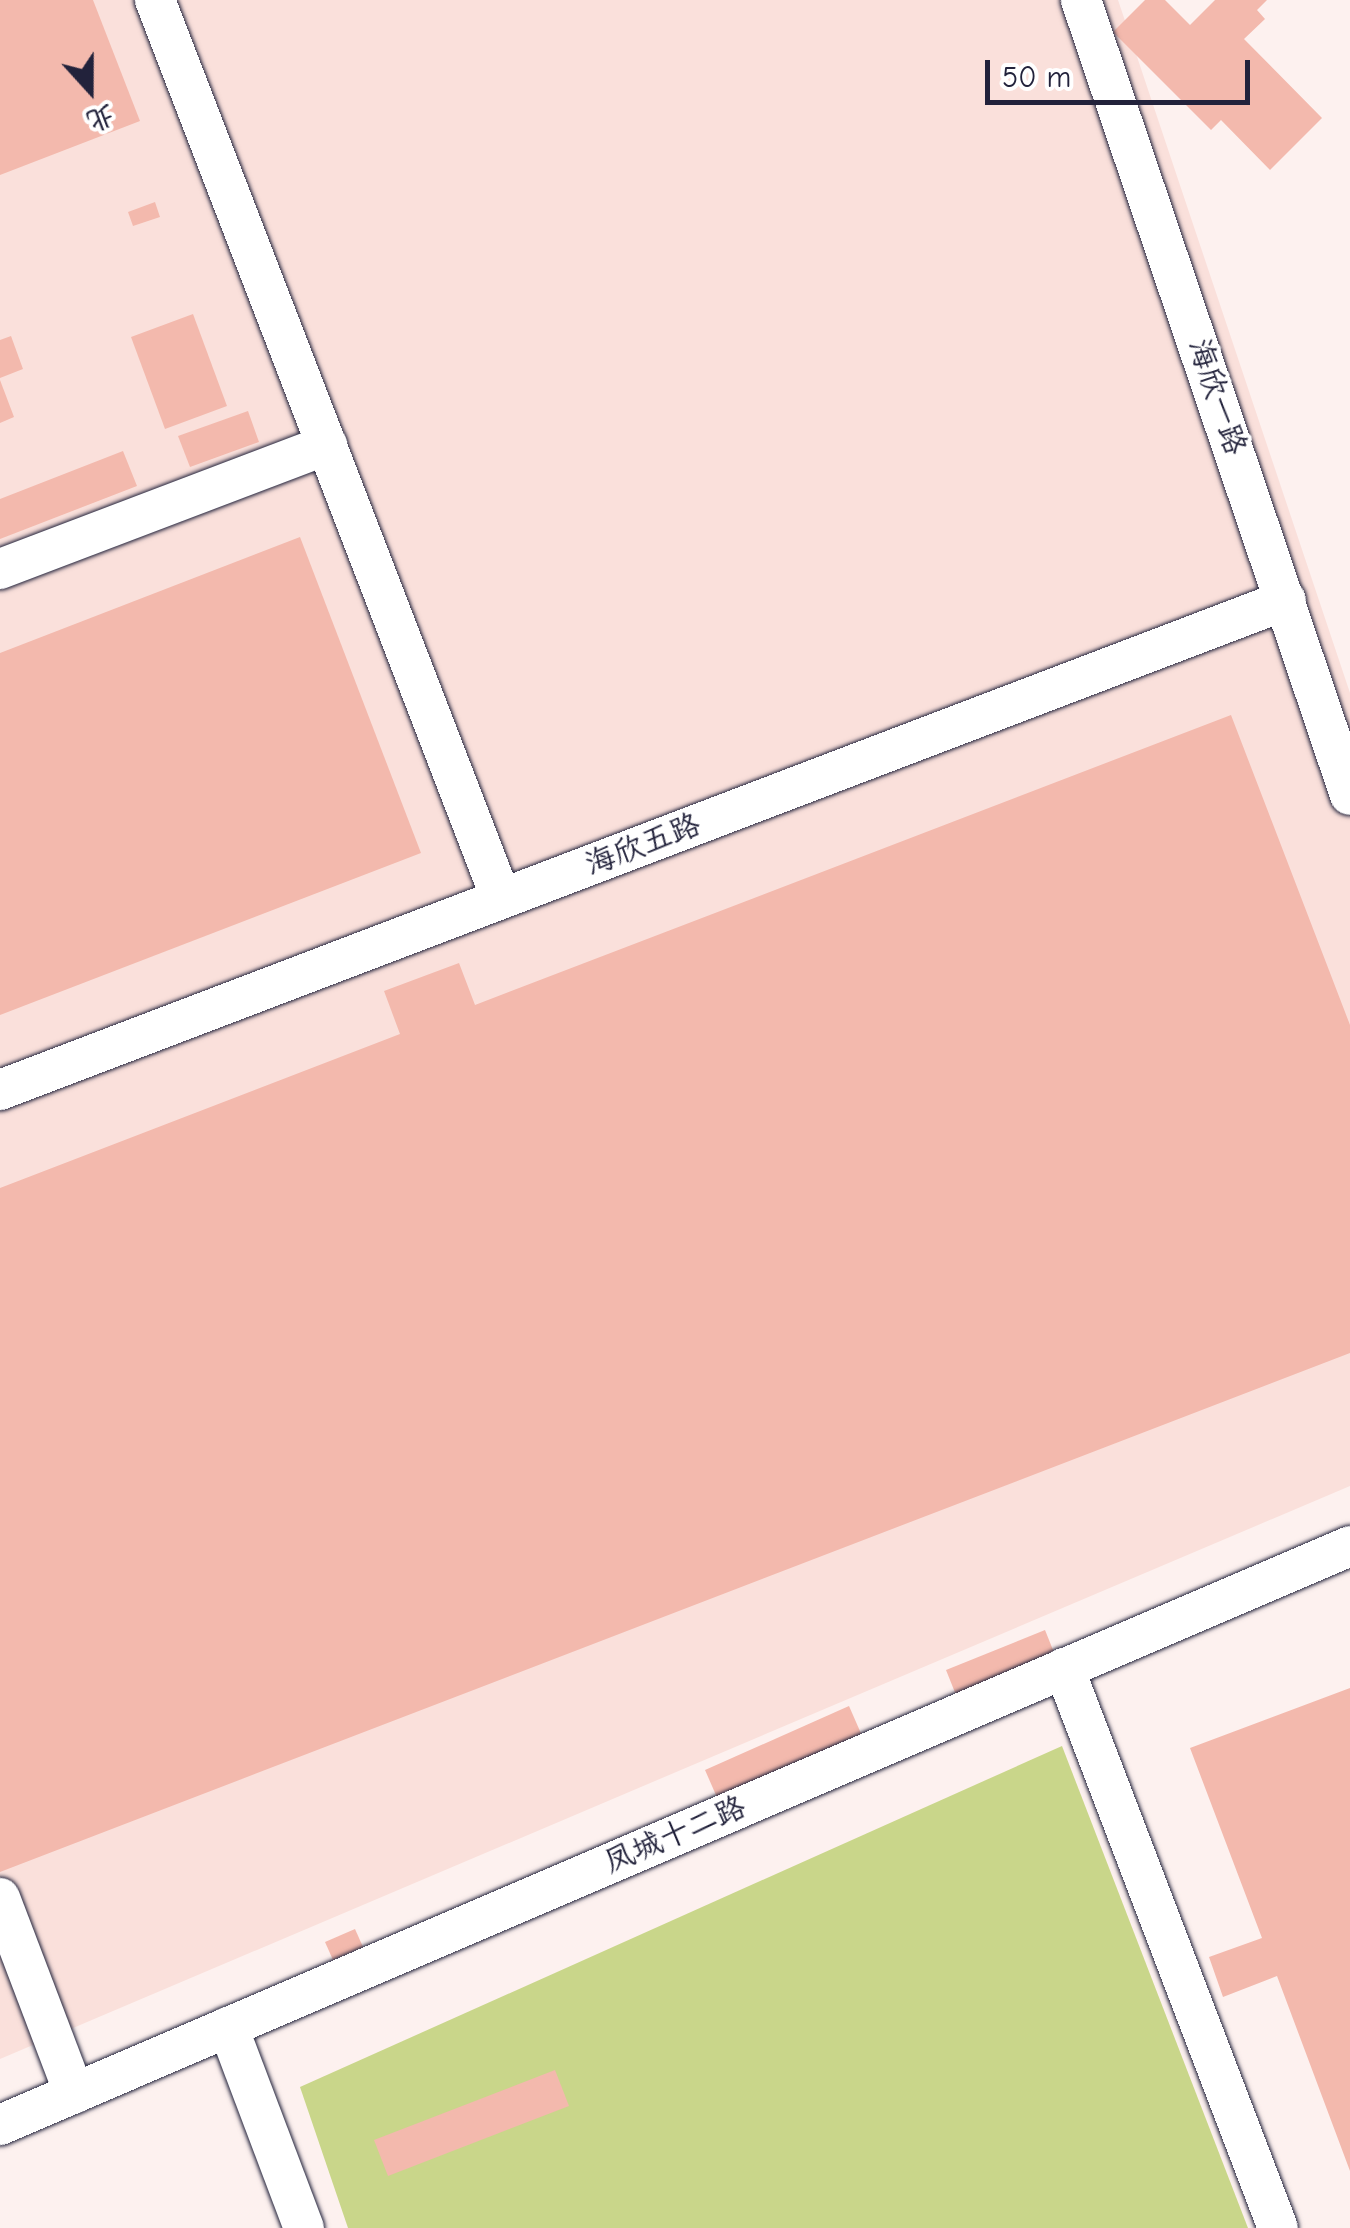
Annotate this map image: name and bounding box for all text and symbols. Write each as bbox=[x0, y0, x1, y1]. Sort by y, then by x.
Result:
north arrow bbox=[40, 40, 140, 140]
scale bar bbox=[990, 40, 1255, 102]
text: 50 m bbox=[1002, 60, 1071, 95]
text: 北 bbox=[82, 98, 120, 138]
street label: 海欣一路 bbox=[1180, 334, 1254, 460]
street label: 海欣五路 bbox=[581, 807, 705, 883]
street label: 凤城十二路 bbox=[599, 1789, 751, 1881]

